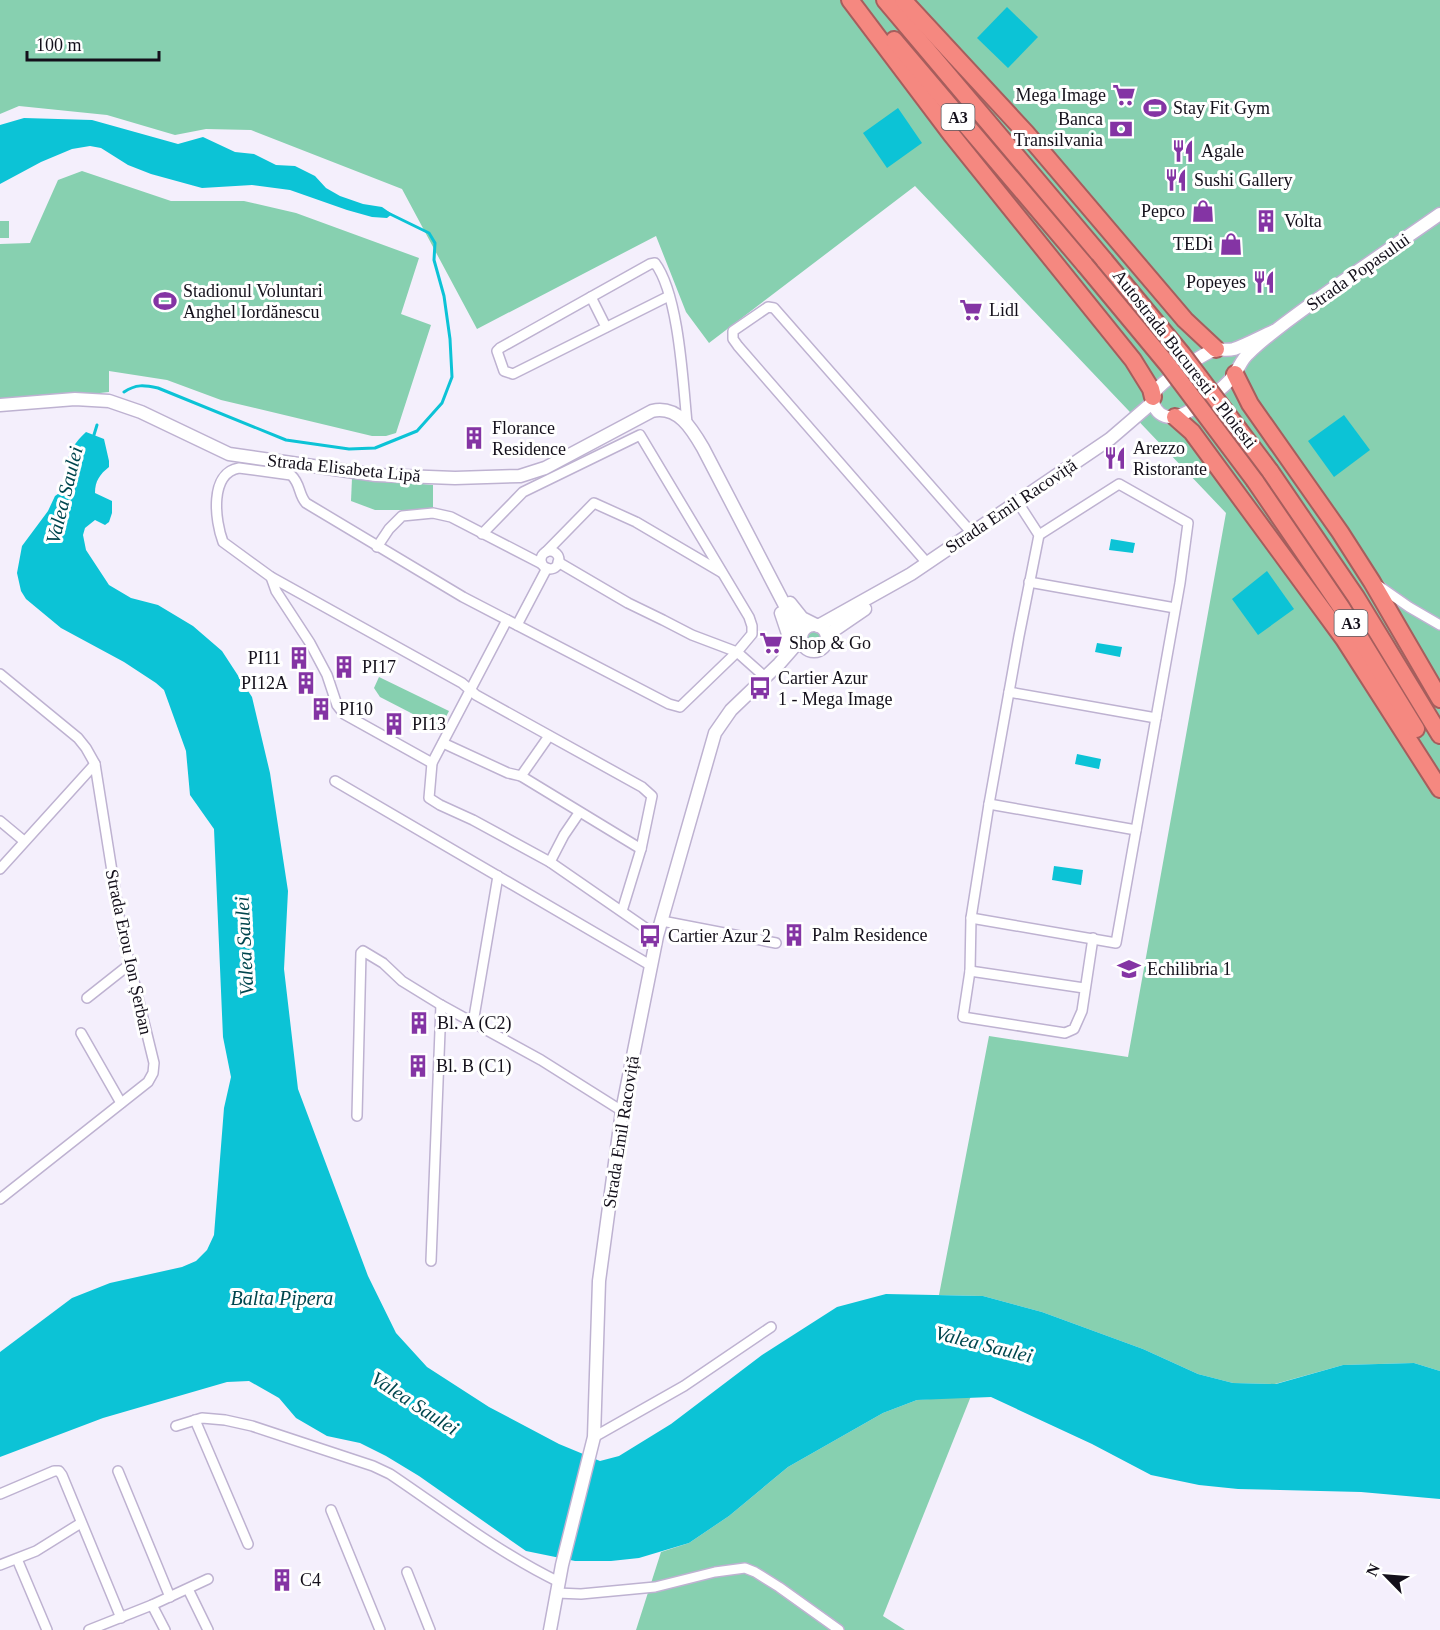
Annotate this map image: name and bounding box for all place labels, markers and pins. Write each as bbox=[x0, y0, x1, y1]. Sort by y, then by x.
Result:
supermarket icon: Mega Image bbox=[1111, 82, 1137, 108]
place label: Mega Image bbox=[1016, 85, 1106, 105]
sports icon: Stay Fit Gym bbox=[1142, 95, 1168, 121]
place label: Stay Fit Gym bbox=[1173, 98, 1270, 118]
place label: Banca Transilvania bbox=[1014, 109, 1103, 150]
bank icon: Banca Transilvania bbox=[1108, 116, 1134, 142]
restaurant icon: Agale bbox=[1170, 138, 1196, 164]
place label: Agale bbox=[1201, 141, 1244, 161]
restaurant icon: Sushi Gallery bbox=[1163, 167, 1189, 193]
place label: Sushi Gallery bbox=[1194, 170, 1293, 190]
shop icon: Pepco bbox=[1190, 198, 1216, 224]
place label: Pepco bbox=[1141, 201, 1185, 221]
building icon: Volta bbox=[1253, 208, 1279, 234]
place label: Volta bbox=[1284, 211, 1322, 231]
shop icon: TEDi bbox=[1218, 231, 1244, 257]
place label: TEDi bbox=[1173, 234, 1213, 254]
restaurant icon: Popeyes bbox=[1251, 269, 1277, 295]
place label: Popeyes bbox=[1186, 272, 1246, 292]
place label: Stadionul Voluntari Anghel Iordănescu bbox=[183, 281, 323, 322]
sports icon: Stadionul Voluntari Anghel Iordănescu bbox=[152, 288, 178, 314]
supermarket icon: Lidl bbox=[958, 297, 984, 323]
place label: Lidl bbox=[989, 300, 1019, 320]
place label: Florance Residence bbox=[492, 418, 566, 459]
building icon: Florance Residence bbox=[461, 425, 487, 451]
place label: Arezzo Ristorante bbox=[1133, 438, 1207, 479]
restaurant icon: Arezzo Ristorante bbox=[1102, 445, 1128, 471]
supermarket icon: Shop & Go bbox=[758, 630, 784, 656]
place label: Shop & Go bbox=[789, 633, 871, 653]
building icon: PI11 bbox=[286, 645, 312, 671]
place label: PI11 bbox=[248, 648, 281, 668]
building icon: PI17 bbox=[331, 654, 357, 680]
place label: PI17 bbox=[362, 657, 396, 677]
place label: Cartier Azur 1 - Mega Image bbox=[778, 668, 892, 709]
building icon: PI12A bbox=[293, 670, 319, 696]
place label: PI12A bbox=[241, 673, 288, 693]
bus stop icon: Cartier Azur 1 - Mega Image bbox=[747, 675, 773, 701]
building icon: PI10 bbox=[308, 696, 334, 722]
place label: PI10 bbox=[339, 699, 373, 719]
building icon: PI13 bbox=[381, 711, 407, 737]
place label: PI13 bbox=[412, 714, 446, 734]
building icon: Palm Residence bbox=[781, 922, 807, 948]
bus stop icon: Cartier Azur 2 bbox=[637, 923, 663, 949]
place label: Palm Residence bbox=[812, 925, 927, 945]
place label: Cartier Azur 2 bbox=[668, 926, 771, 946]
school or university icon: Echilibria 1 bbox=[1116, 956, 1142, 982]
place label: Echilibria 1 bbox=[1147, 959, 1231, 979]
building icon: Bl. A (C2) bbox=[406, 1010, 432, 1036]
place label: Bl. A (C2) bbox=[437, 1013, 512, 1034]
building icon: Bl. B (C1) bbox=[405, 1053, 431, 1079]
place label: Bl. B (C1) bbox=[436, 1056, 512, 1077]
building icon: C4 bbox=[269, 1567, 295, 1593]
place label: C4 bbox=[300, 1570, 321, 1590]

